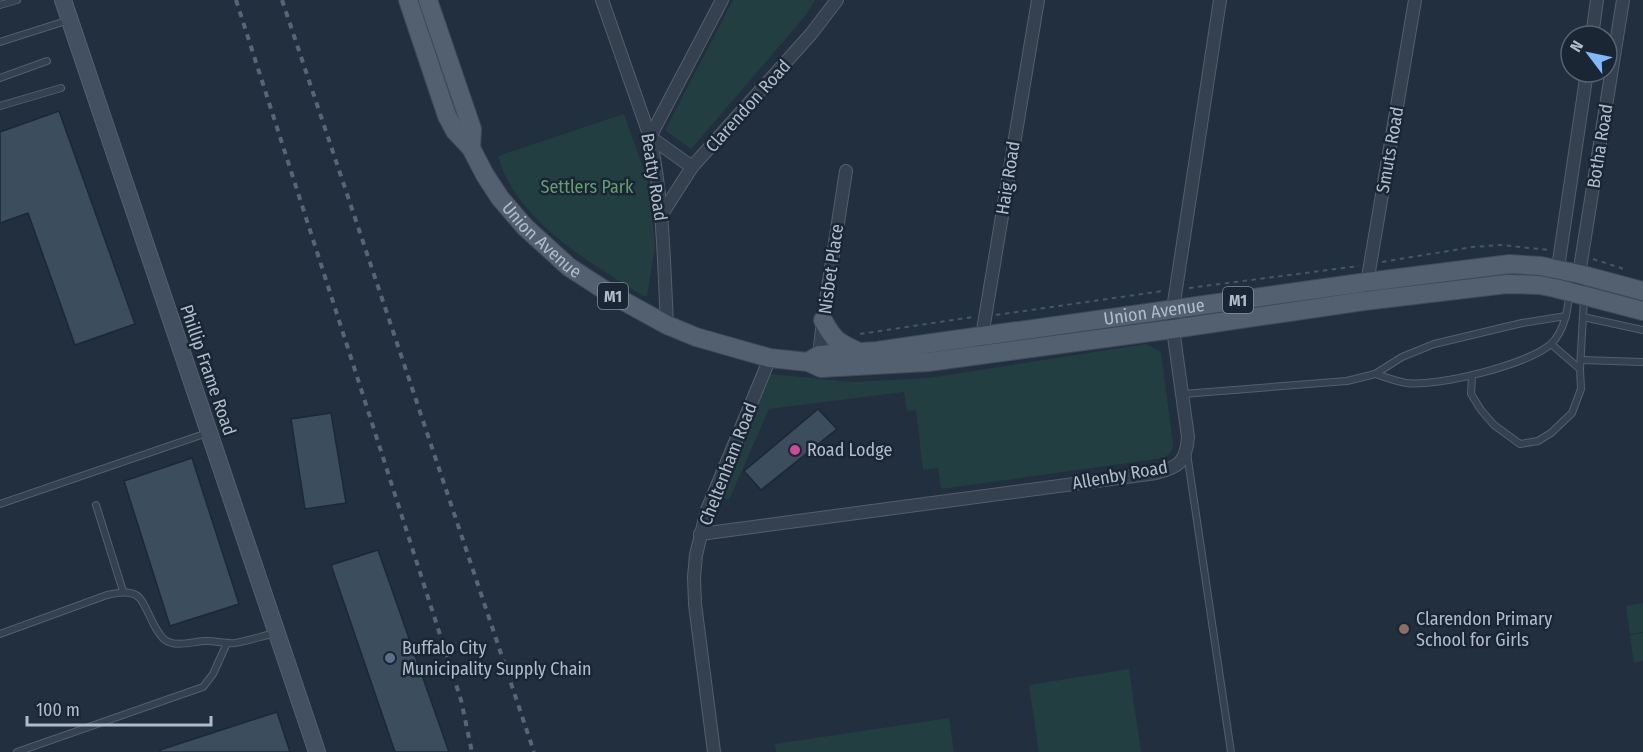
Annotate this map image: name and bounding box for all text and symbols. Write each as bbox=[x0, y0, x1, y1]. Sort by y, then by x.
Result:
north arrow bbox=[1559, 24, 1619, 84]
text: N bbox=[1566, 37, 1587, 55]
street label: Clarendon Road bbox=[701, 55, 795, 157]
street label: Botha Road bbox=[1582, 102, 1618, 190]
street label: Smuts Road bbox=[1372, 105, 1408, 195]
street label: Beatty Road bbox=[636, 131, 672, 223]
street label: Haig Road bbox=[991, 140, 1025, 216]
park label: Settlers Park bbox=[541, 176, 634, 198]
street label: Union Avenue bbox=[497, 197, 586, 283]
street label: Nisbet Place bbox=[814, 222, 848, 315]
road number: M1 bbox=[598, 283, 628, 309]
road number: M1 bbox=[1223, 287, 1253, 313]
street label: Union Avenue bbox=[1102, 294, 1206, 330]
street label: Phillip Frame Road bbox=[175, 302, 241, 438]
street label: Cheltenham Road bbox=[694, 399, 762, 529]
place label: Road Lodge bbox=[807, 439, 892, 461]
marker: Road Lodge bbox=[788, 443, 802, 457]
street label: Allenby Road bbox=[1071, 456, 1169, 494]
place label: Clarendon Primary School for Girls bbox=[1416, 608, 1552, 651]
marker: Clarendon Primary School for Girls bbox=[1397, 622, 1411, 636]
place label: Buffalo City Municipality Supply Chain bbox=[402, 637, 592, 680]
marker: Buffalo City Municipality Supply Chain bbox=[383, 651, 397, 665]
scale bar bbox=[27, 689, 212, 727]
text: 100 m bbox=[36, 699, 80, 721]

